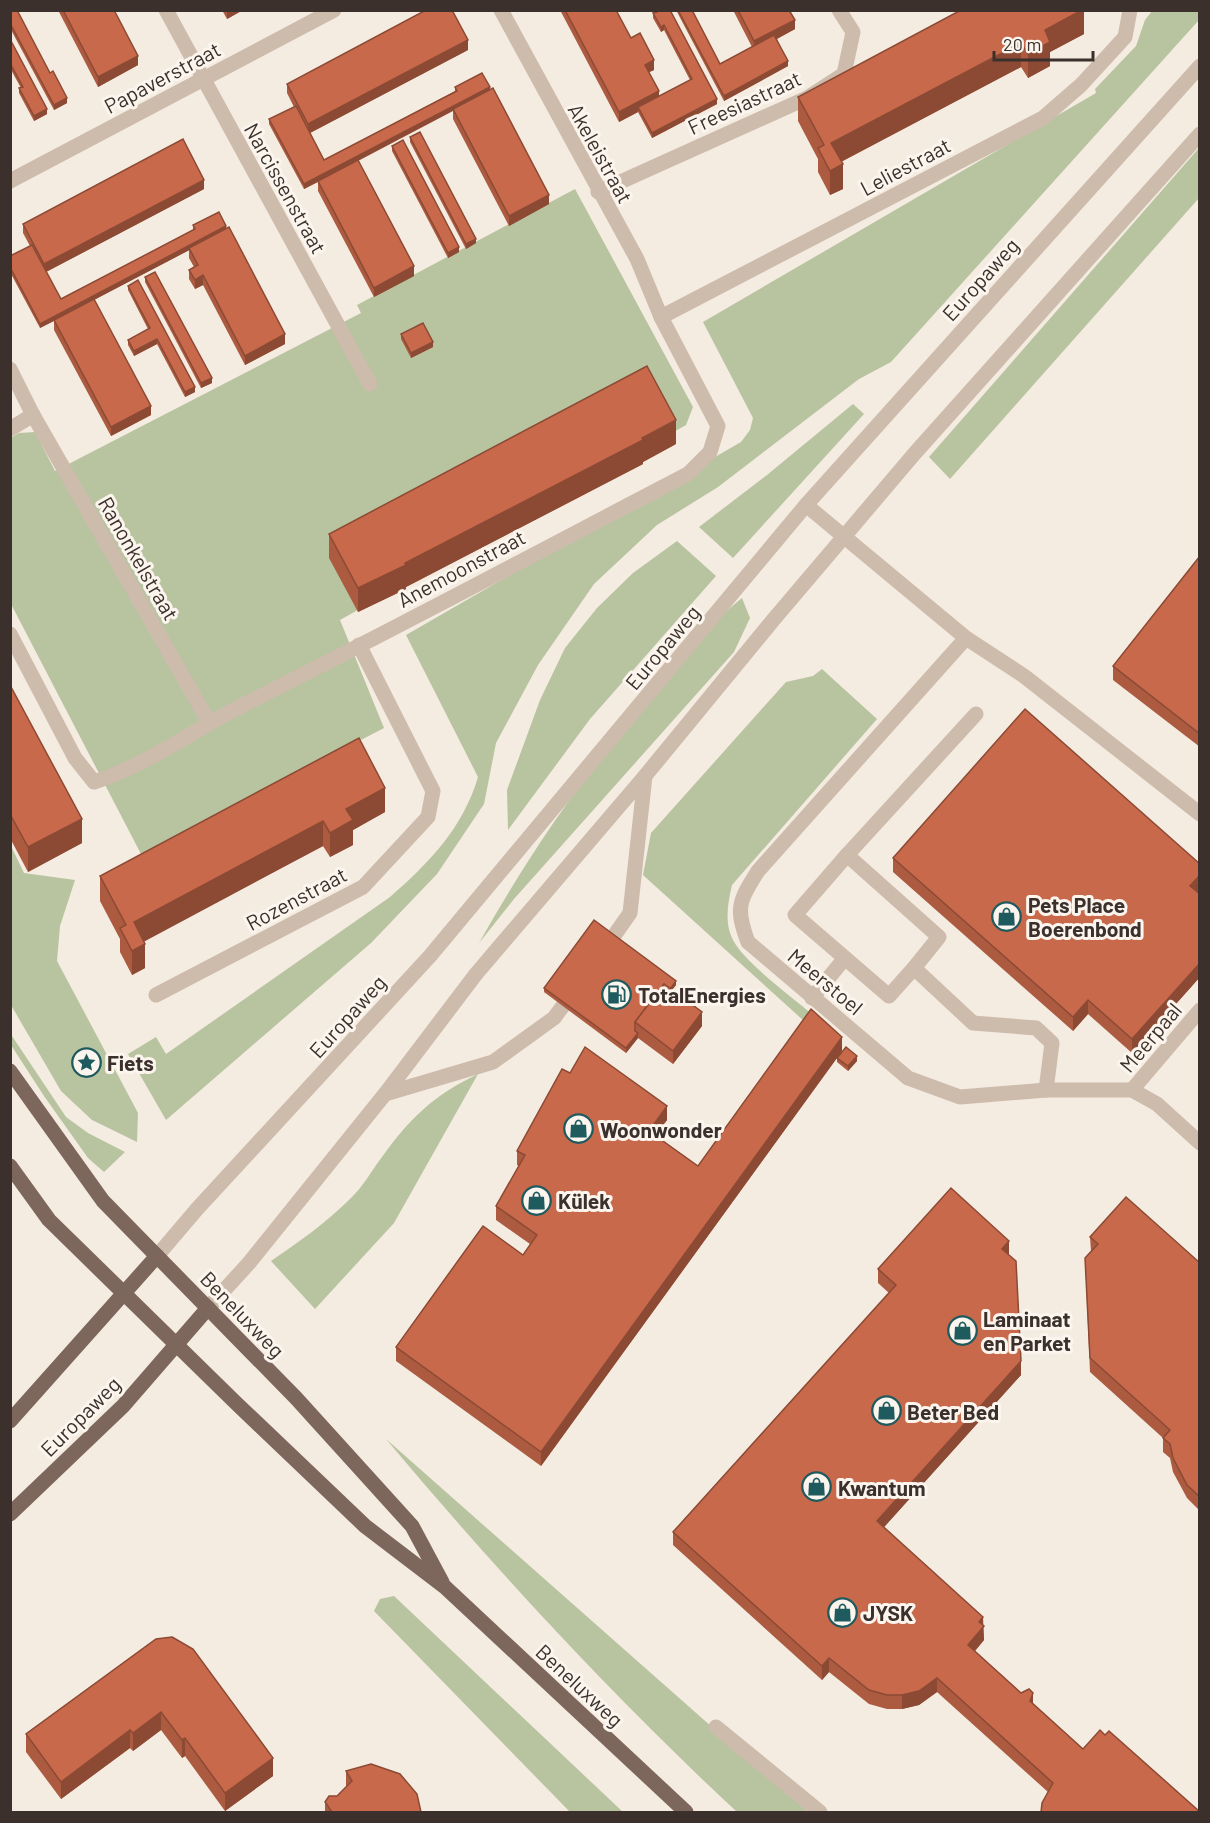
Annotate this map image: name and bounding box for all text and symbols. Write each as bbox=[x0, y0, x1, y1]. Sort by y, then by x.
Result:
scale bar bbox=[994, 24, 1093, 62]
text: 20 m bbox=[1003, 33, 1041, 55]
street label: Papaverstraat bbox=[100, 36, 224, 118]
street label: Freesiastraat bbox=[683, 65, 805, 139]
street label: Akeleistraat bbox=[563, 99, 639, 207]
street label: Narcissenstraat bbox=[240, 118, 332, 258]
street label: Leliestraat bbox=[856, 132, 954, 200]
street label: Europaweg bbox=[936, 233, 1024, 325]
street label: Ranonkelstraat bbox=[94, 492, 184, 624]
street label: Anemoonstraat bbox=[393, 524, 529, 612]
street label: Europaweg bbox=[620, 600, 704, 694]
street label: Rozenstraat bbox=[241, 861, 351, 935]
place label: Pets Place Boerenbond bbox=[1028, 892, 1142, 941]
shop icon: Pets Place Boerenbond bbox=[991, 900, 1023, 932]
street label: Meerstoel bbox=[784, 943, 868, 1019]
street label: Europaweg bbox=[303, 970, 391, 1062]
fuel station icon: TotalEnergies bbox=[601, 978, 633, 1010]
place label: TotalEnergies bbox=[638, 982, 766, 1007]
street label: Meerpaal bbox=[1114, 997, 1186, 1077]
place icon: Fiets bbox=[70, 1046, 102, 1078]
place label: Fiets bbox=[107, 1050, 154, 1075]
shop icon: Woonwonder bbox=[563, 1113, 595, 1145]
place label: Woonwonder bbox=[600, 1117, 722, 1142]
shop icon: Külek bbox=[521, 1184, 553, 1216]
place label: Külek bbox=[558, 1188, 610, 1213]
street label: Beneluxweg bbox=[196, 1266, 290, 1362]
place label: Laminaat en Parket bbox=[983, 1306, 1071, 1355]
shop icon: Laminaat en Parket bbox=[946, 1314, 978, 1346]
street label: Europaweg bbox=[35, 1371, 125, 1461]
shop icon: Beter Bed bbox=[870, 1395, 902, 1427]
place label: Beter Bed bbox=[907, 1399, 999, 1424]
shop icon: Kwantum bbox=[801, 1471, 833, 1503]
place label: Kwantum bbox=[838, 1475, 926, 1500]
shop icon: JYSK bbox=[826, 1596, 858, 1628]
place label: JYSK bbox=[863, 1600, 913, 1625]
street label: Beneluxweg bbox=[531, 1638, 629, 1732]

